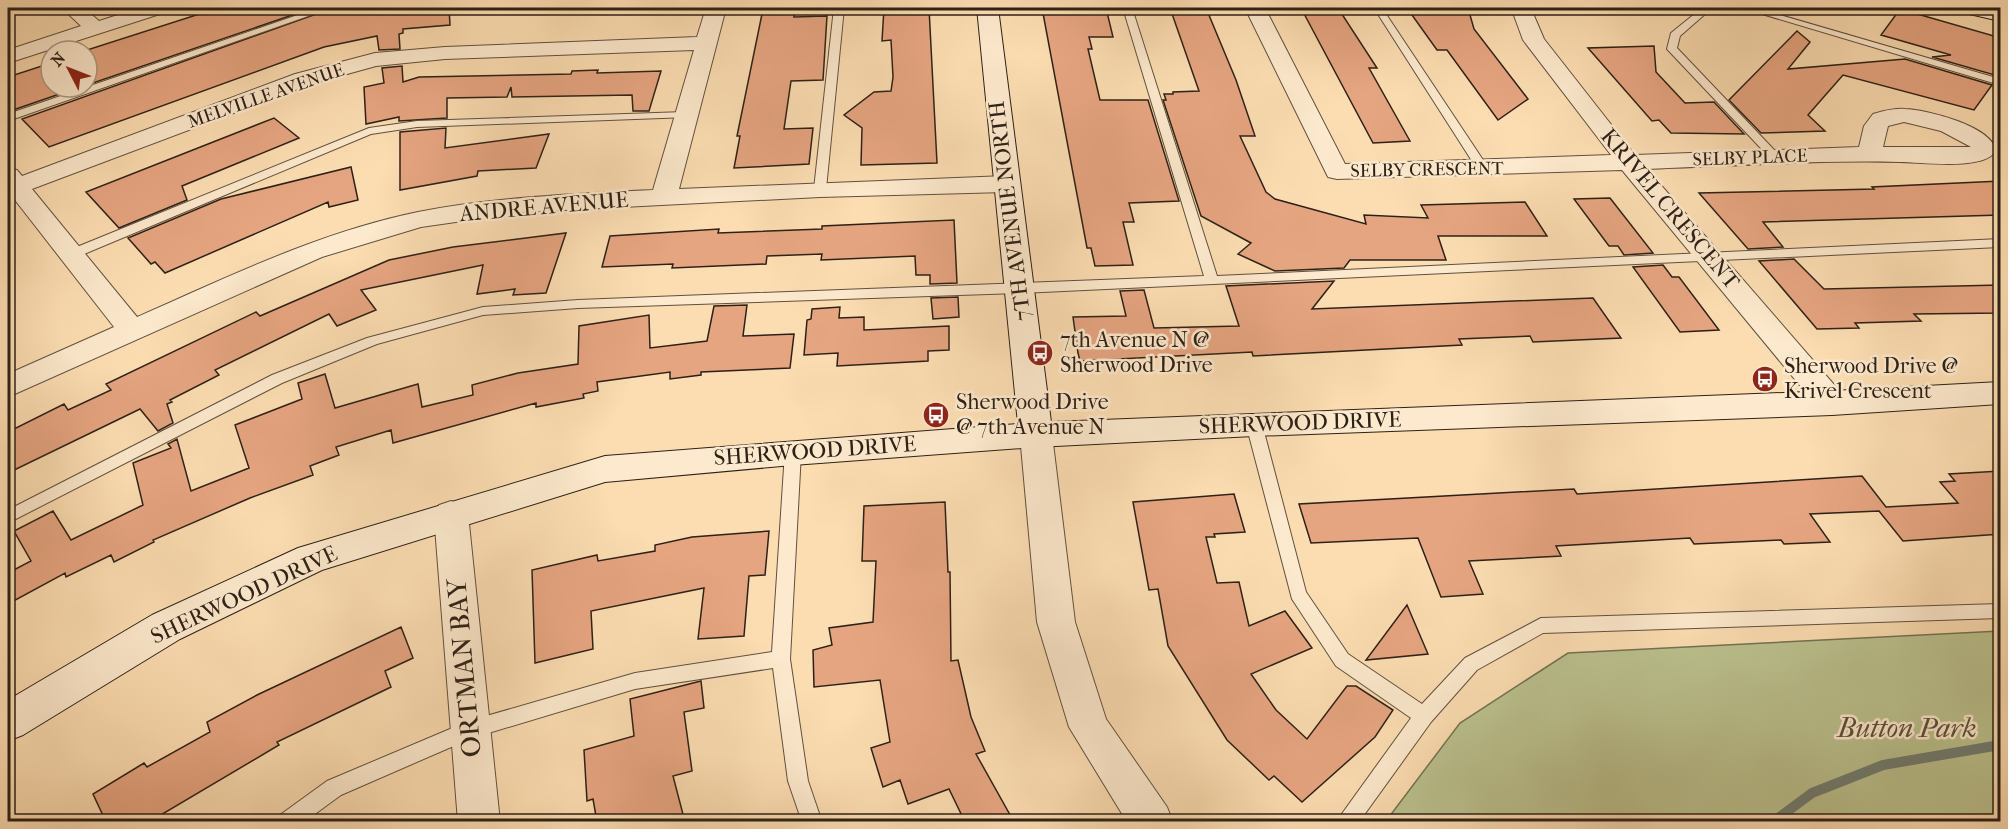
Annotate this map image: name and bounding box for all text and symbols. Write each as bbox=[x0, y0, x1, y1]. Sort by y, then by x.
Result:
north arrow bbox=[39, 39, 99, 99]
text: N bbox=[47, 48, 70, 70]
street label: MELVILLE AVENUE bbox=[185, 59, 347, 133]
street label: 7TH AVENUE NORTH bbox=[984, 100, 1036, 322]
street label: KRIVEL CRESCENT bbox=[1595, 123, 1745, 295]
street label: SELBY PLACE bbox=[1692, 145, 1808, 171]
street label: SELBY CRESCENT bbox=[1350, 158, 1505, 182]
street label: ANDRE AVENUE bbox=[457, 187, 630, 227]
place label: 7th Avenue N @ Sherwood Drive bbox=[1060, 327, 1213, 378]
bus stop icon: 7th Avenue N @ Sherwood Drive bbox=[1025, 338, 1055, 368]
place label: Sherwood Drive @ Krivel Crescent bbox=[1784, 353, 1958, 404]
bus stop icon: Sherwood Drive @ Krivel Crescent bbox=[1750, 364, 1780, 394]
place label: Sherwood Drive @ 7th Avenue N bbox=[956, 389, 1109, 440]
bus stop icon: Sherwood Drive @ 7th Avenue N bbox=[921, 400, 951, 430]
street label: SHERWOOD DRIVE bbox=[1198, 406, 1402, 440]
street label: SHERWOOD DRIVE bbox=[713, 431, 917, 471]
street label: SHERWOOD DRIVE bbox=[147, 540, 341, 650]
street label: ORTMAN BAY bbox=[440, 576, 488, 759]
park label: Button Park bbox=[1835, 712, 1977, 744]

